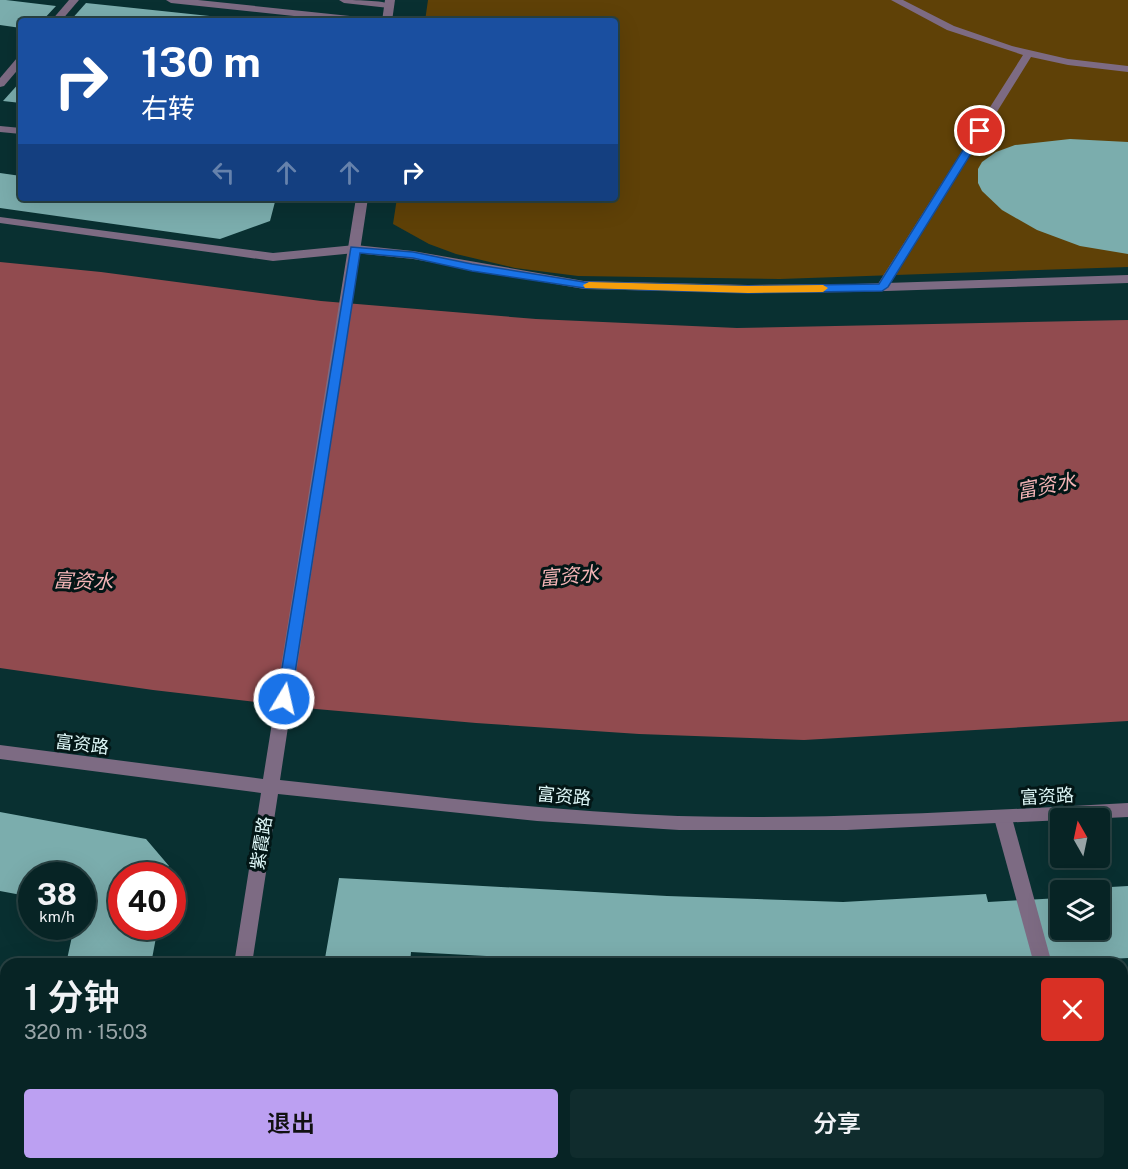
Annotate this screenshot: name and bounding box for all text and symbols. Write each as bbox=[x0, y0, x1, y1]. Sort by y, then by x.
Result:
text: 130 m bbox=[141, 37, 261, 86]
icon: right bbox=[42, 42, 120, 120]
text: 右转 bbox=[141, 92, 195, 124]
pin bbox=[954, 105, 1005, 156]
icon: arrive bbox=[963, 114, 996, 147]
icon: left bbox=[207, 156, 240, 189]
icon: ahead bbox=[270, 156, 303, 189]
icon: ahead bbox=[333, 156, 366, 189]
icon: right bbox=[396, 156, 429, 189]
water label: 富资水 bbox=[1014, 468, 1079, 504]
water label: 富资水 bbox=[538, 561, 601, 591]
water label: 富资水 bbox=[53, 568, 114, 594]
position arrow bbox=[252, 667, 316, 731]
street label: 富资路 bbox=[54, 730, 110, 758]
street label: 富资路 bbox=[536, 783, 592, 809]
street label: 富资路 bbox=[1019, 784, 1075, 808]
north arrow bbox=[1050, 808, 1110, 868]
map controls bbox=[1050, 808, 1110, 940]
street label: 紫霞路 bbox=[246, 815, 276, 871]
speed limit sign: 40 bbox=[108, 862, 186, 940]
text: 38 bbox=[37, 876, 77, 912]
button: layers bbox=[1050, 880, 1110, 940]
text: km/h bbox=[39, 908, 75, 925]
text: 1 分钟 bbox=[24, 976, 119, 1018]
button: close bbox=[1041, 978, 1104, 1041]
text: 320 m · 15:03 bbox=[24, 1020, 147, 1044]
button: 退出 bbox=[24, 1089, 558, 1158]
button: 分享 bbox=[570, 1089, 1104, 1158]

